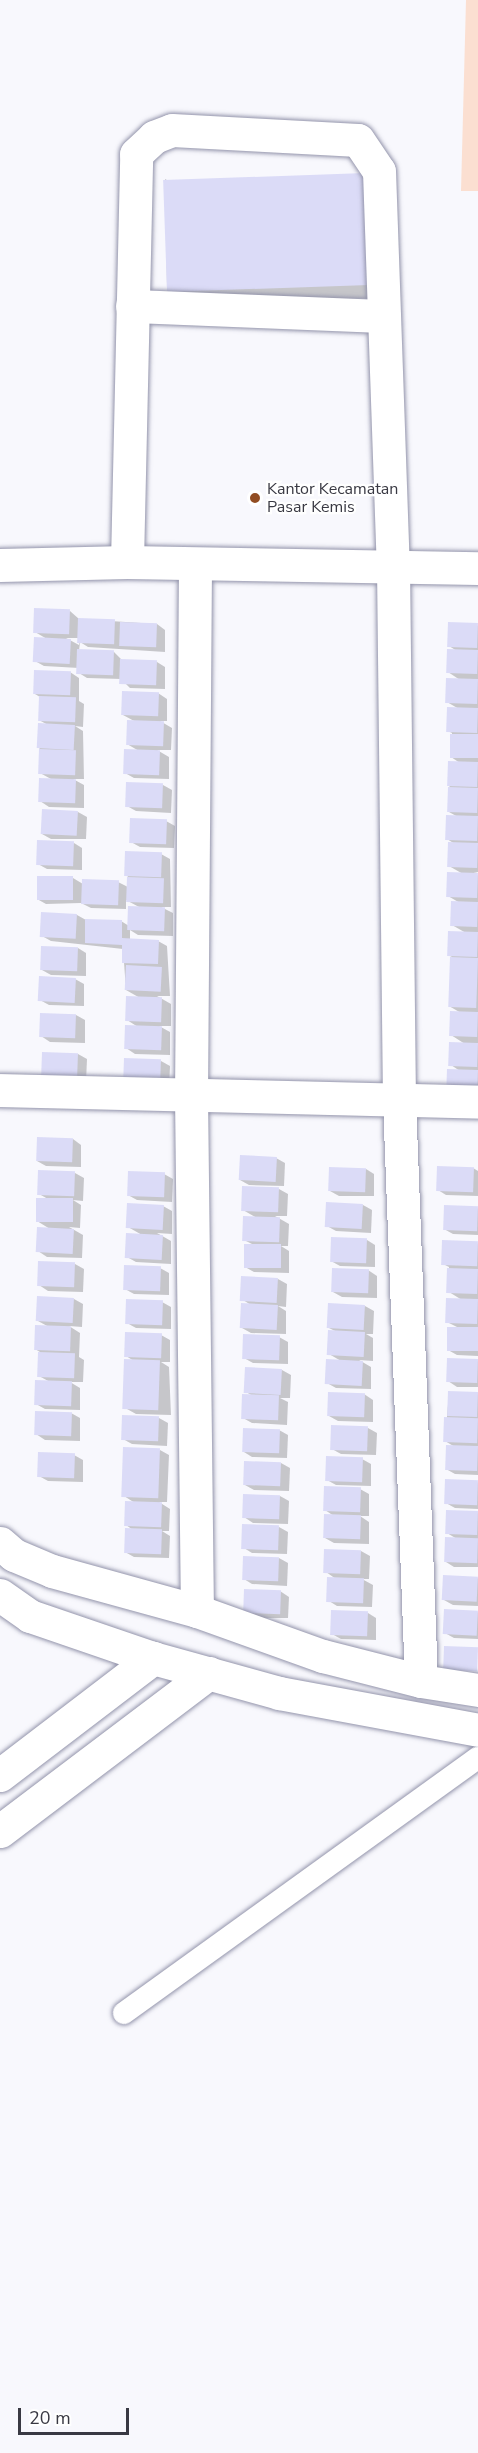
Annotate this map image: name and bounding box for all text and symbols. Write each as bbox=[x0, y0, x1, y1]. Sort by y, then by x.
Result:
place label: Kantor Kecamatan Pasar Kemis bbox=[267, 479, 398, 517]
marker: Kantor Kecamatan Pasar Kemis bbox=[248, 491, 262, 505]
scale bar bbox=[21, 2396, 132, 2434]
text: 20 m bbox=[29, 2406, 71, 2430]

